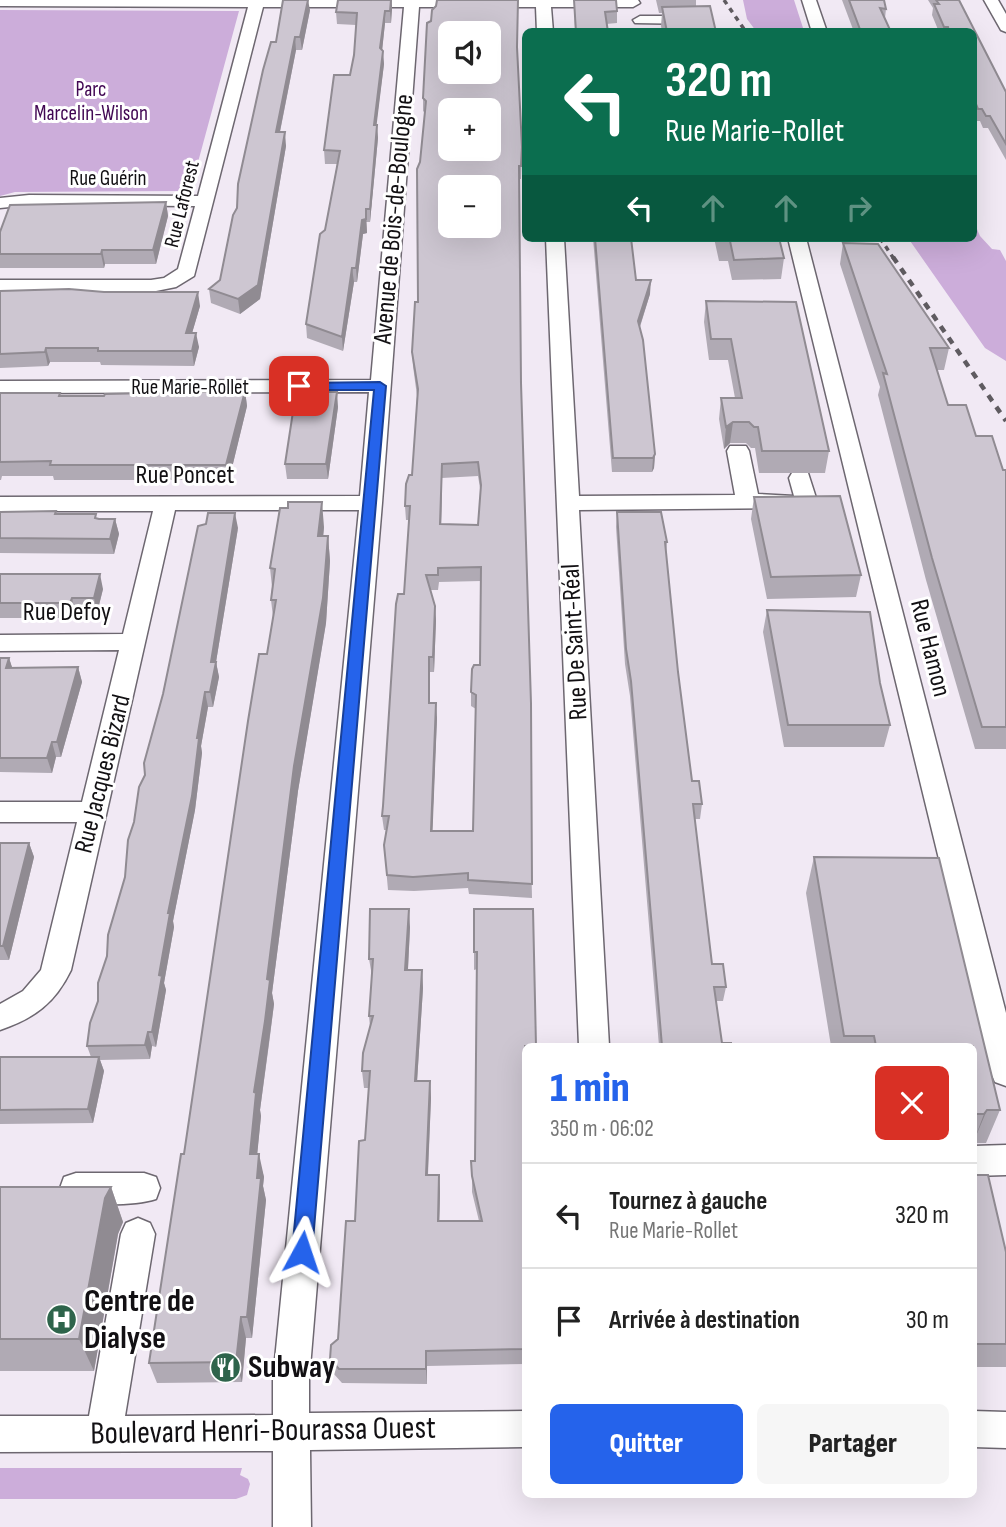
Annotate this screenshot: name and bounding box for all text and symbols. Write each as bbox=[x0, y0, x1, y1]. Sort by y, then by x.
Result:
map controls bbox=[438, 21, 501, 238]
button: sound bbox=[438, 21, 501, 84]
text: 320 m bbox=[665, 52, 772, 111]
icon: left bbox=[550, 56, 641, 147]
park label: Parc Marcelin-Wilson bbox=[34, 77, 148, 126]
street label: Avenue de Bois-de-Boulogne bbox=[368, 93, 420, 346]
button: + bbox=[438, 98, 501, 161]
text: Rue Marie-Rollet bbox=[665, 112, 844, 151]
street label: Rue Laforest bbox=[159, 158, 205, 250]
street label: Rue Guérin bbox=[70, 166, 146, 191]
button: − bbox=[438, 175, 501, 238]
icon: left bbox=[621, 189, 659, 227]
icon: ahead bbox=[694, 189, 732, 227]
icon: ahead bbox=[767, 189, 805, 227]
icon: right bbox=[840, 189, 878, 227]
pin bbox=[269, 356, 329, 416]
icon: arrive bbox=[280, 367, 318, 405]
street label: Rue Marie-Rollet bbox=[131, 375, 249, 400]
street label: Rue Poncet bbox=[136, 460, 235, 491]
street label: Rue De Saint-Réal bbox=[555, 563, 595, 721]
street label: Rue Hamon bbox=[903, 596, 957, 700]
street label: Rue Defoy bbox=[23, 597, 111, 628]
street label: Rue Jacques Bizard bbox=[68, 691, 138, 857]
text: 1 min bbox=[550, 1063, 630, 1114]
button: close bbox=[875, 1066, 949, 1140]
text: 350 m · 06:02 bbox=[550, 1115, 654, 1143]
text: Tournez à gauche bbox=[609, 1186, 767, 1217]
icon: left bbox=[550, 1197, 588, 1235]
text: 320 m bbox=[895, 1200, 949, 1231]
position arrow bbox=[265, 1215, 339, 1289]
text: Rue Marie-Rollet bbox=[609, 1217, 738, 1245]
place label: Centre de Dialyse bbox=[84, 1282, 195, 1358]
hospital icon: Centre de Dialyse bbox=[44, 1302, 78, 1336]
icon: arrive bbox=[550, 1302, 588, 1340]
text: Arrivée à destination bbox=[609, 1305, 800, 1336]
text: 30 m bbox=[906, 1305, 949, 1336]
place label: Subway bbox=[248, 1348, 335, 1387]
restaurant icon: Subway bbox=[208, 1350, 242, 1384]
button: Quitter bbox=[550, 1404, 743, 1484]
button: Partager bbox=[757, 1404, 949, 1484]
street label: Boulevard Henri-Bourassa Ouest bbox=[90, 1408, 436, 1454]

